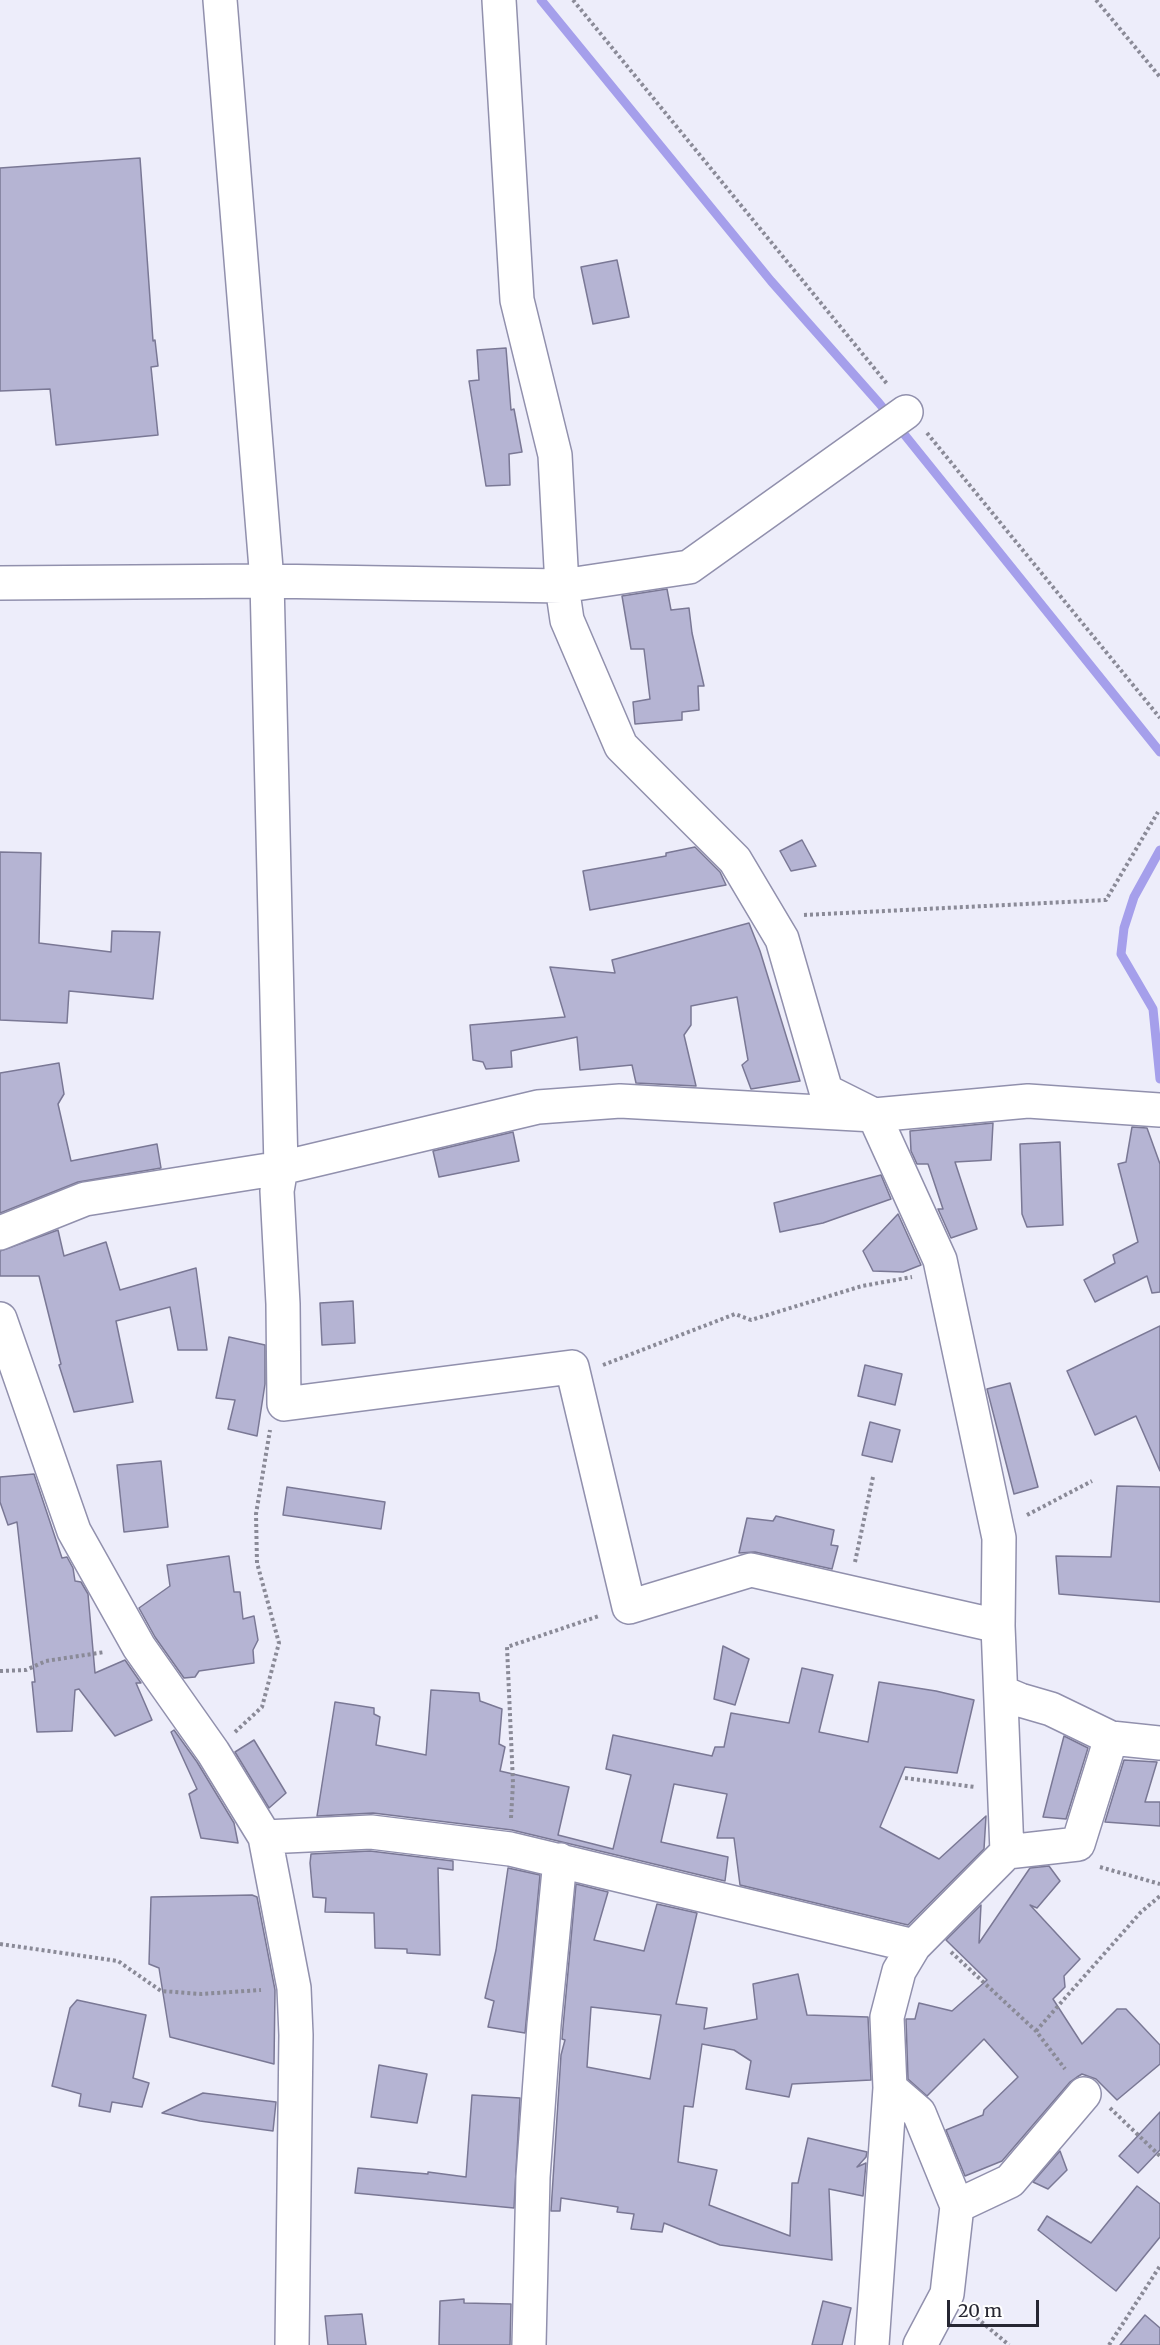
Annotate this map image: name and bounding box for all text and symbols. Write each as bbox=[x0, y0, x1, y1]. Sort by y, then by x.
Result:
scale bar bbox=[950, 2288, 1042, 2326]
text: 20 m bbox=[958, 2299, 1002, 2322]

